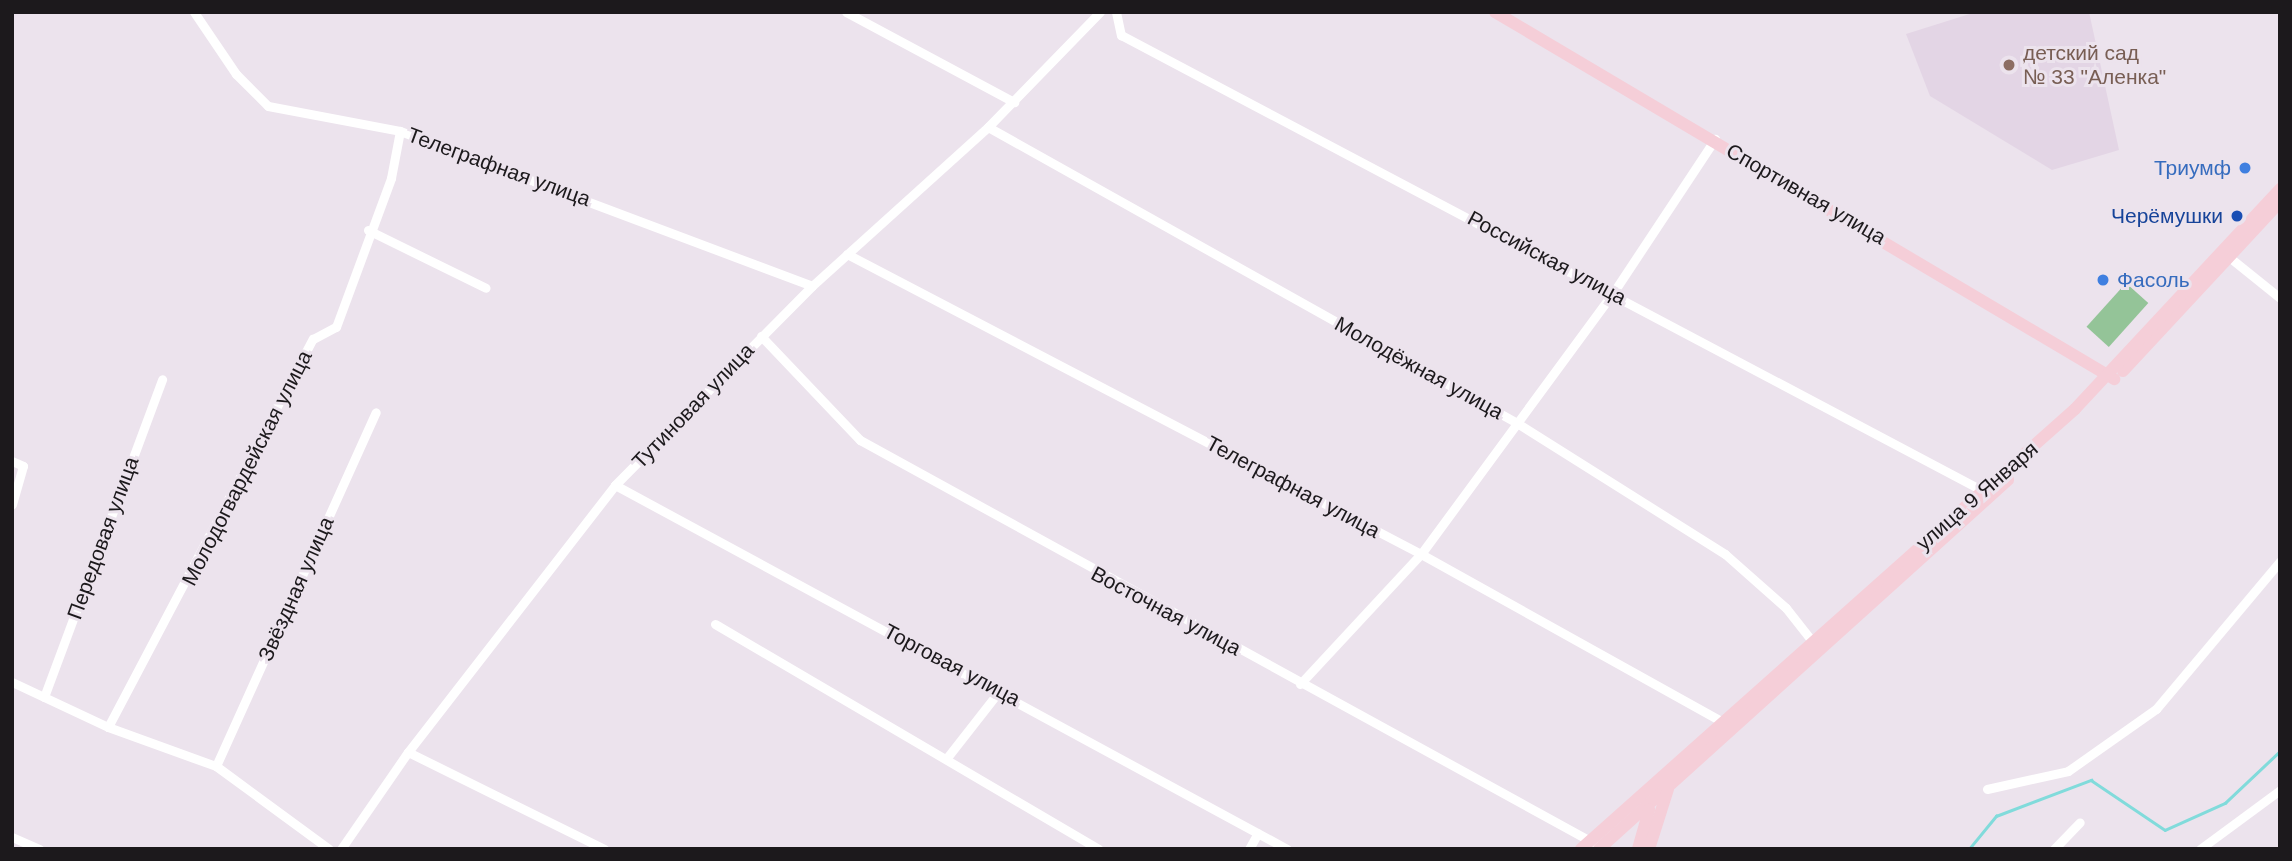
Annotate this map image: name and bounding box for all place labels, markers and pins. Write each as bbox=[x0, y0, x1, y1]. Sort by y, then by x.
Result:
place label: детский сад № 33 "Аленка" bbox=[2023, 40, 2166, 90]
marker: детский сад № 33 "Аленка" bbox=[2001, 57, 2017, 73]
place label: Триумф bbox=[2154, 155, 2231, 181]
marker: Триумф bbox=[2237, 160, 2253, 176]
place label: Черёмушки bbox=[2111, 203, 2223, 229]
marker: Черёмушки bbox=[2229, 208, 2245, 224]
place label: Фасоль bbox=[2117, 267, 2190, 293]
marker: Фасоль bbox=[2095, 272, 2111, 288]

